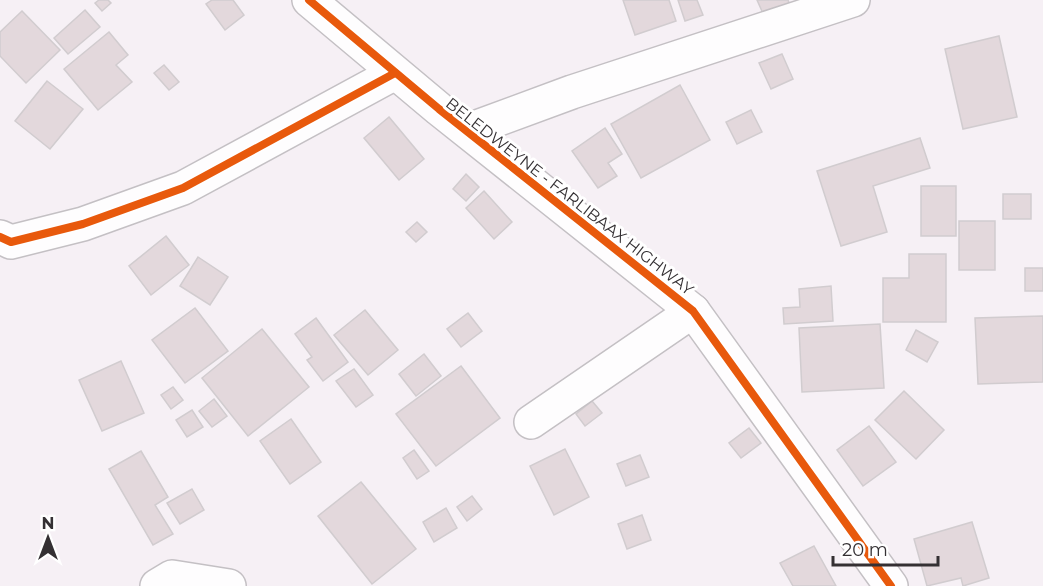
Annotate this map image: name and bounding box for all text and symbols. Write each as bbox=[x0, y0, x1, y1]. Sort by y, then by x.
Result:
street label: BELEDWEYNE - FARLIBAAX HIGHWAY bbox=[442, 94, 698, 300]
north arrow bbox=[18, 508, 78, 568]
text: N bbox=[42, 514, 54, 533]
scale bar bbox=[833, 529, 938, 567]
text: 20 m bbox=[842, 539, 888, 561]

